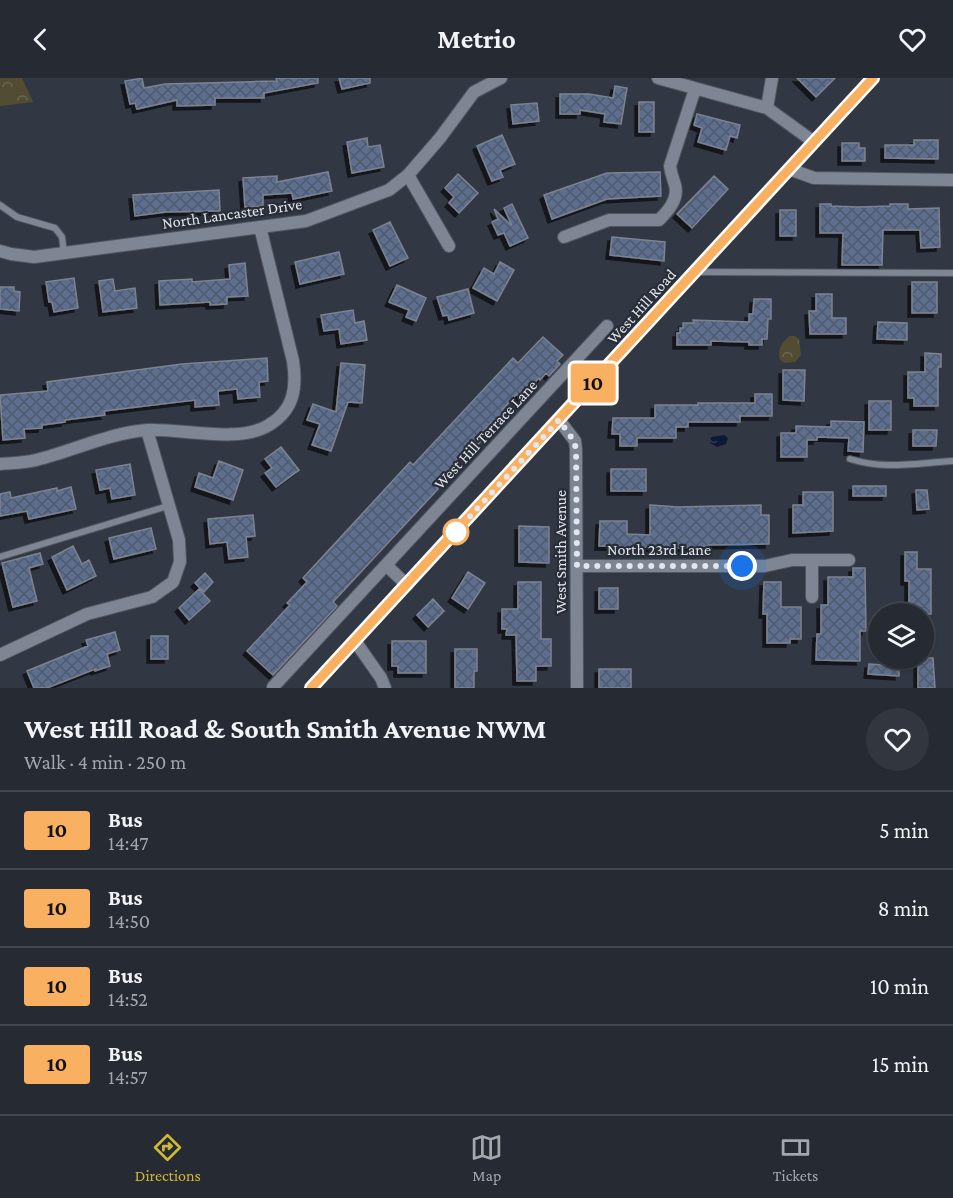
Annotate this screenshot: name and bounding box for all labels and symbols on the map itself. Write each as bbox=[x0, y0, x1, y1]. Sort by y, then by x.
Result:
street label: North Lancaster Drive bbox=[161, 195, 303, 232]
street label: West Hill Road bbox=[604, 265, 680, 347]
line badge: 10 bbox=[566, 364, 620, 402]
street label: West Hill Terrace Lane bbox=[430, 376, 540, 492]
street label: West Smith Avenue bbox=[552, 490, 569, 614]
unlabelled marker bbox=[443, 519, 469, 545]
street label: North 23rd Lane bbox=[607, 541, 711, 558]
your location bbox=[727, 551, 757, 581]

